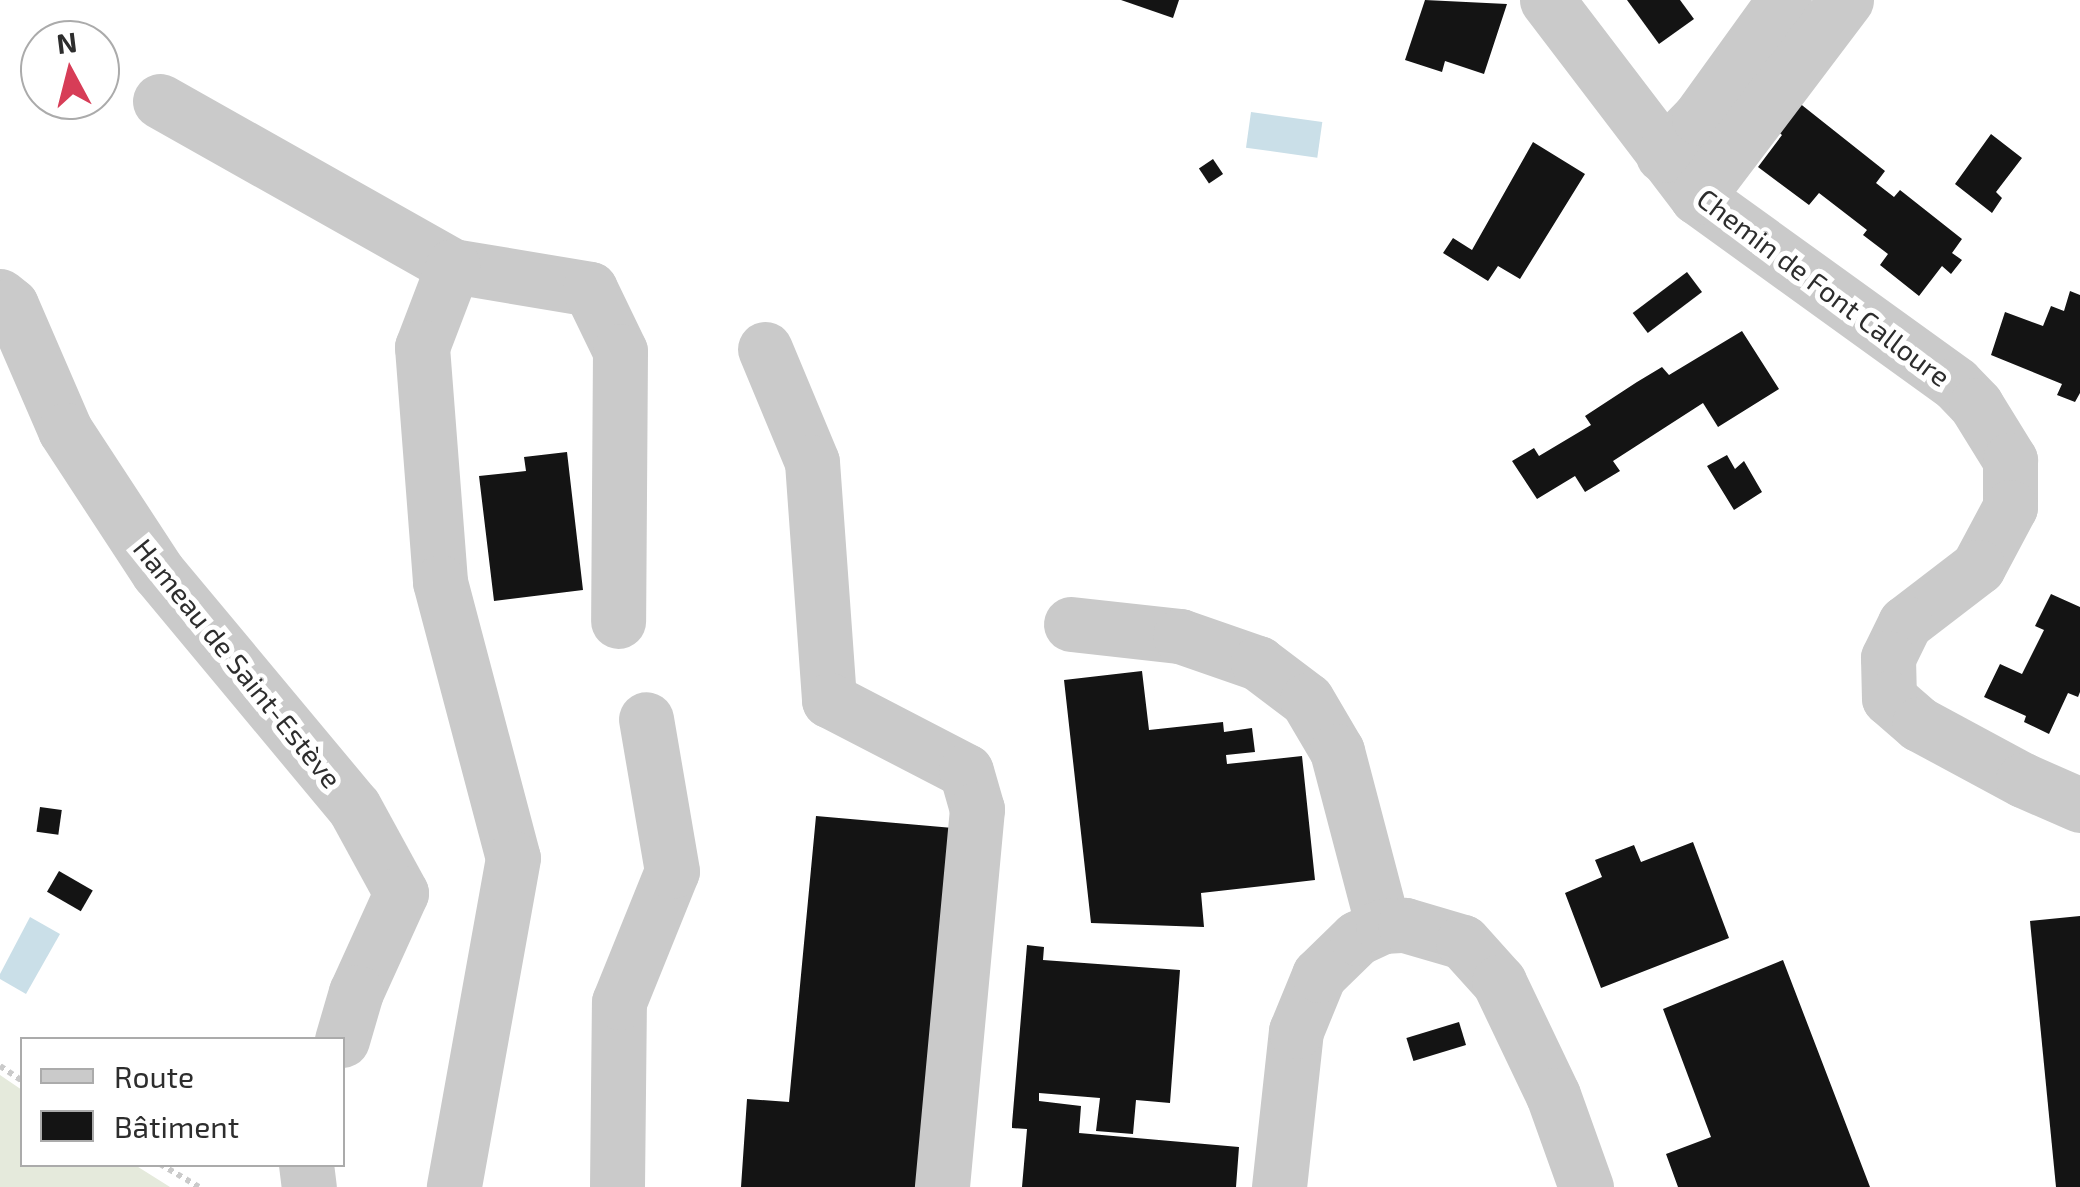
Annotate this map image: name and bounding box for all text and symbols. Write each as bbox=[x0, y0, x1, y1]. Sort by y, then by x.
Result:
north arrow bbox=[20, 20, 120, 120]
text: N bbox=[54, 24, 79, 60]
street label: Chemin de Font Calloure bbox=[1691, 181, 1957, 393]
street label: Hameau de Saint-Estève bbox=[127, 531, 349, 795]
legend bbox=[20, 1037, 345, 1167]
text: Route bbox=[114, 1058, 194, 1094]
text: Bâtiment bbox=[114, 1108, 239, 1144]

